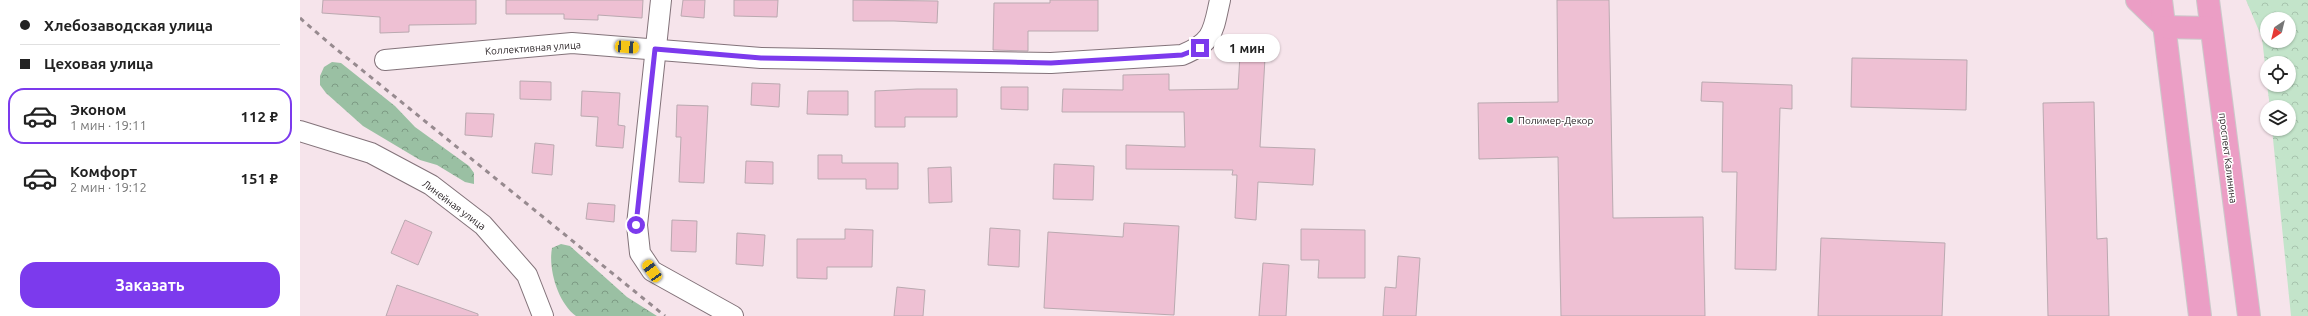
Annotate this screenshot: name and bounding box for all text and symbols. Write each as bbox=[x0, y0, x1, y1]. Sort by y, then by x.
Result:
north arrow bbox=[2260, 12, 2296, 48]
map controls bbox=[2260, 12, 2296, 136]
text: Хлебозаводская улица bbox=[44, 17, 213, 34]
callout: 1 мин bbox=[1214, 34, 1280, 62]
street label: Коллективная улица bbox=[485, 39, 581, 57]
route end bbox=[1191, 39, 1209, 57]
car bbox=[615, 40, 639, 54]
text: 1 мин bbox=[1229, 41, 1265, 55]
text: Цеховая улица bbox=[44, 55, 154, 72]
button: locate bbox=[2260, 56, 2296, 92]
icon: car bbox=[22, 98, 58, 134]
button: layers bbox=[2260, 100, 2296, 136]
text: Эконом bbox=[70, 101, 126, 118]
text: 112 ₽ bbox=[241, 108, 278, 125]
street label: проспект Калинина bbox=[2217, 112, 2239, 204]
marker: Полимер-Декор bbox=[1505, 115, 1515, 125]
place label: Полимер-Декор bbox=[1518, 115, 1593, 126]
text: 1 мин · 19:11 bbox=[70, 118, 147, 132]
icon: car bbox=[22, 160, 58, 196]
text: Комфорт bbox=[70, 163, 137, 180]
text: 151 ₽ bbox=[241, 170, 278, 187]
street label: Линейная улица bbox=[420, 178, 488, 232]
text: 2 мин · 19:12 bbox=[70, 180, 147, 194]
route start bbox=[627, 216, 645, 234]
car bbox=[640, 258, 664, 284]
button: Заказать bbox=[20, 262, 280, 308]

